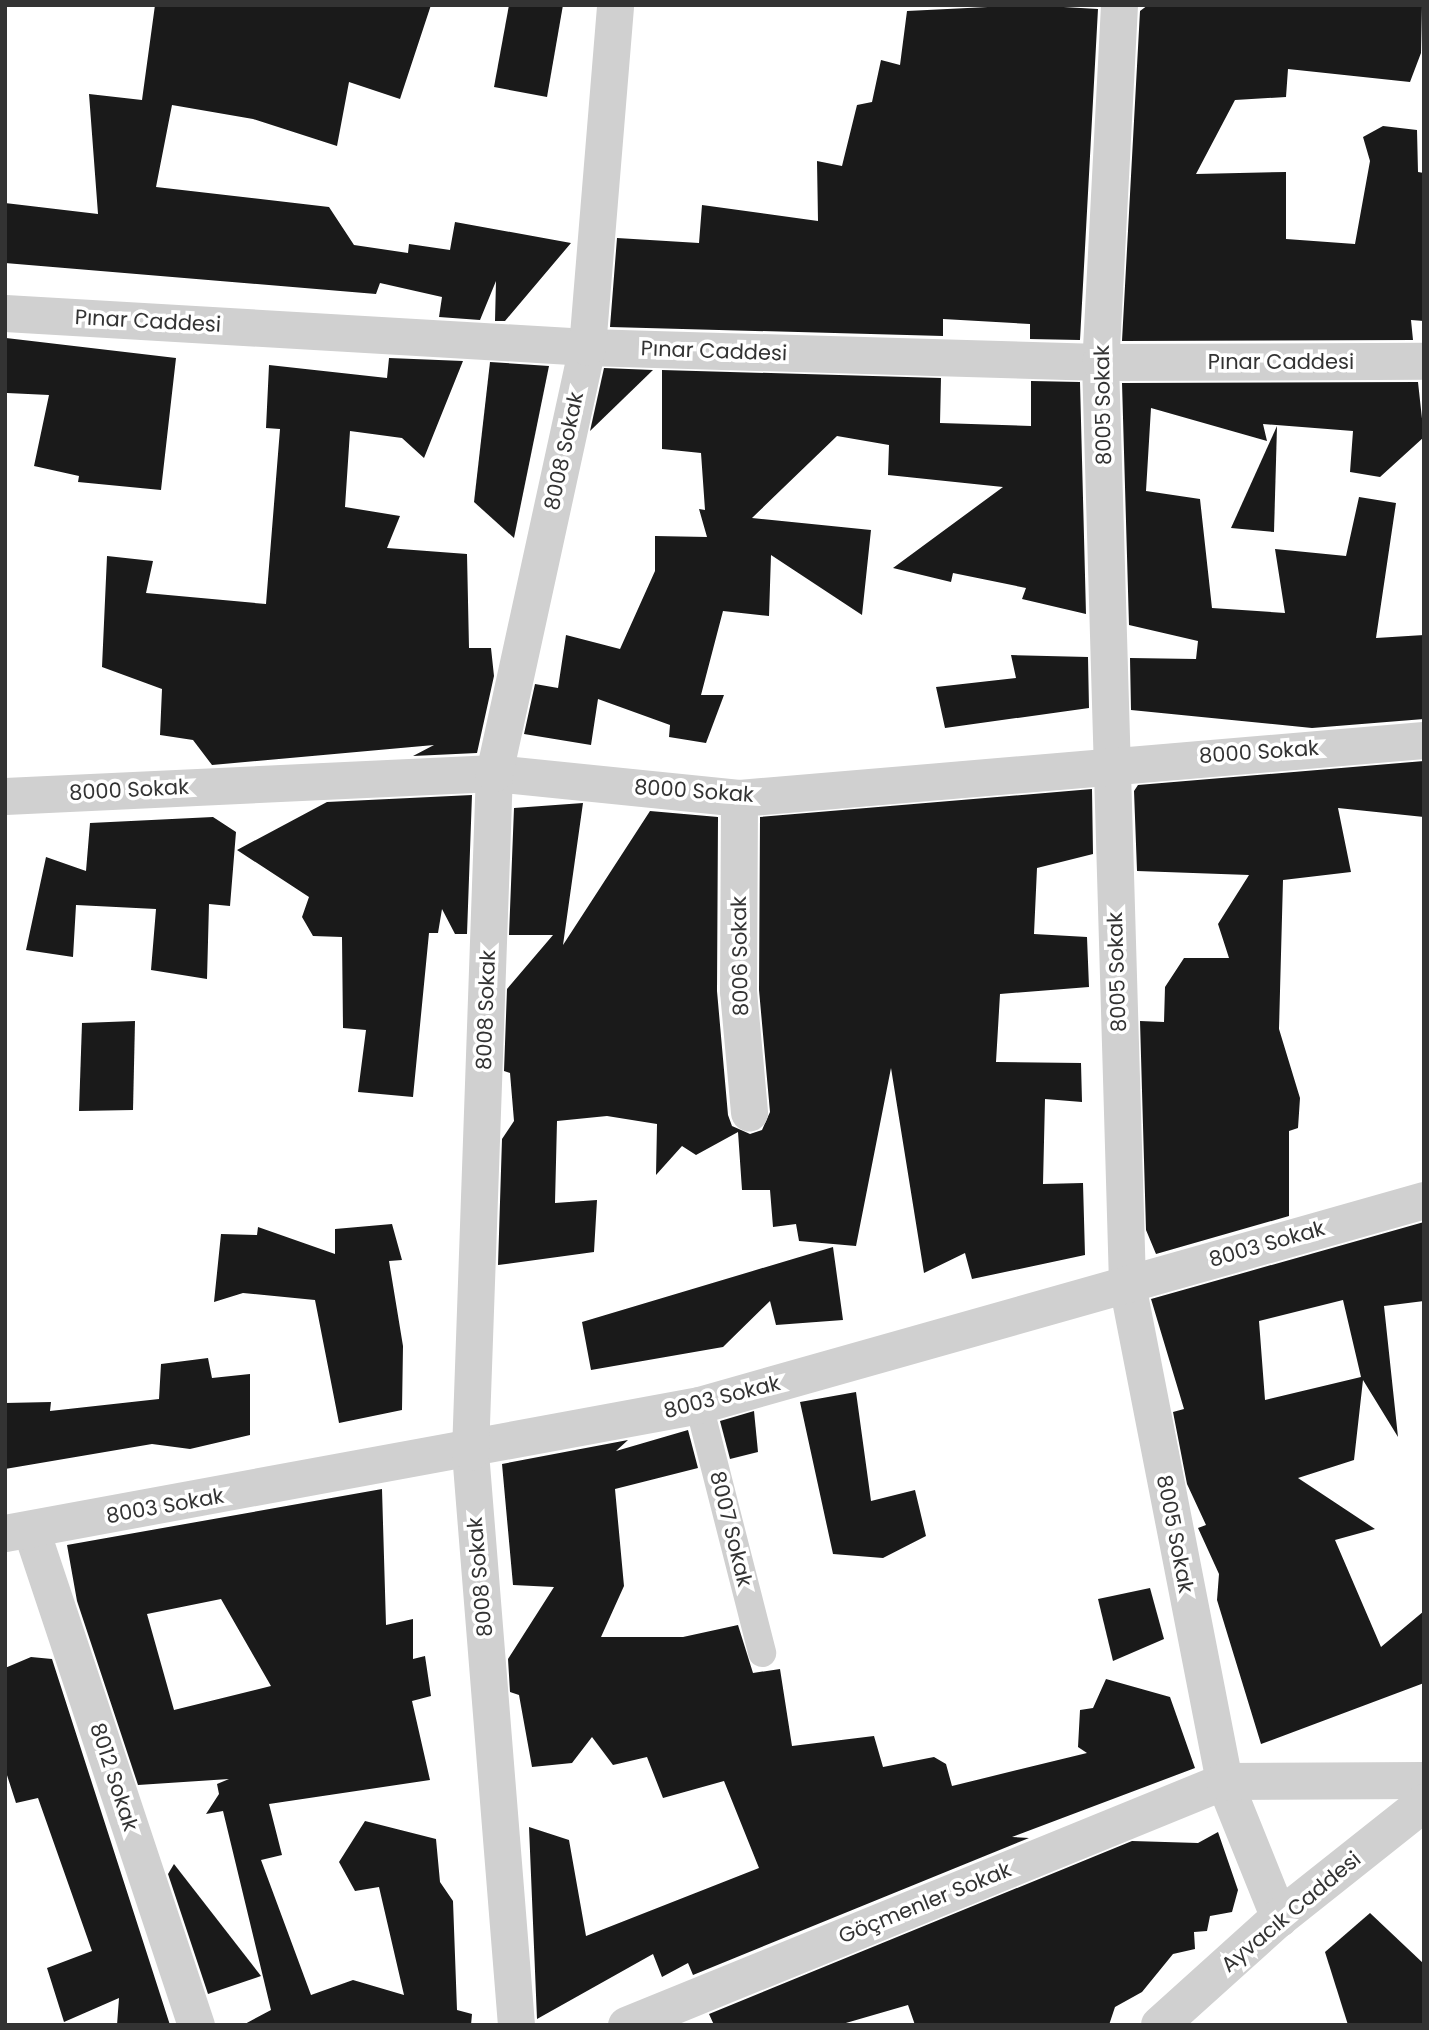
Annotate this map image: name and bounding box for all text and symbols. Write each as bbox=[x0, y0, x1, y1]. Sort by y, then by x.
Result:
street label: Pınar Caddesi bbox=[74, 305, 222, 337]
street label: Pınar Caddesi bbox=[640, 336, 788, 366]
street label: 8005 Sokak bbox=[1089, 345, 1117, 465]
street label: Pınar Caddesi bbox=[1208, 349, 1354, 375]
street label: 8008 Sokak bbox=[539, 390, 589, 512]
street label: 8000 Sokak bbox=[1198, 735, 1320, 769]
street label: 8000 Sokak bbox=[68, 774, 190, 806]
street label: 8000 Sokak bbox=[633, 774, 755, 808]
street label: 8006 Sokak bbox=[726, 896, 754, 1016]
street label: 8005 Sokak bbox=[1102, 912, 1132, 1032]
street label: 8008 Sokak bbox=[471, 950, 501, 1070]
street label: 8003 Sokak bbox=[1206, 1215, 1328, 1273]
street label: 8003 Sokak bbox=[661, 1370, 783, 1424]
street label: 8007 Sokak bbox=[704, 1469, 758, 1589]
street label: 8005 Sokak bbox=[1151, 1473, 1199, 1595]
street label: 8003 Sokak bbox=[104, 1483, 226, 1529]
street label: 8008 Sokak bbox=[462, 1516, 498, 1638]
street label: 8012 Sokak bbox=[85, 1720, 143, 1834]
street label: Ayvacık Caddesi bbox=[1216, 1846, 1366, 1978]
street label: Göçmenler Sokak bbox=[835, 1857, 1015, 1949]

